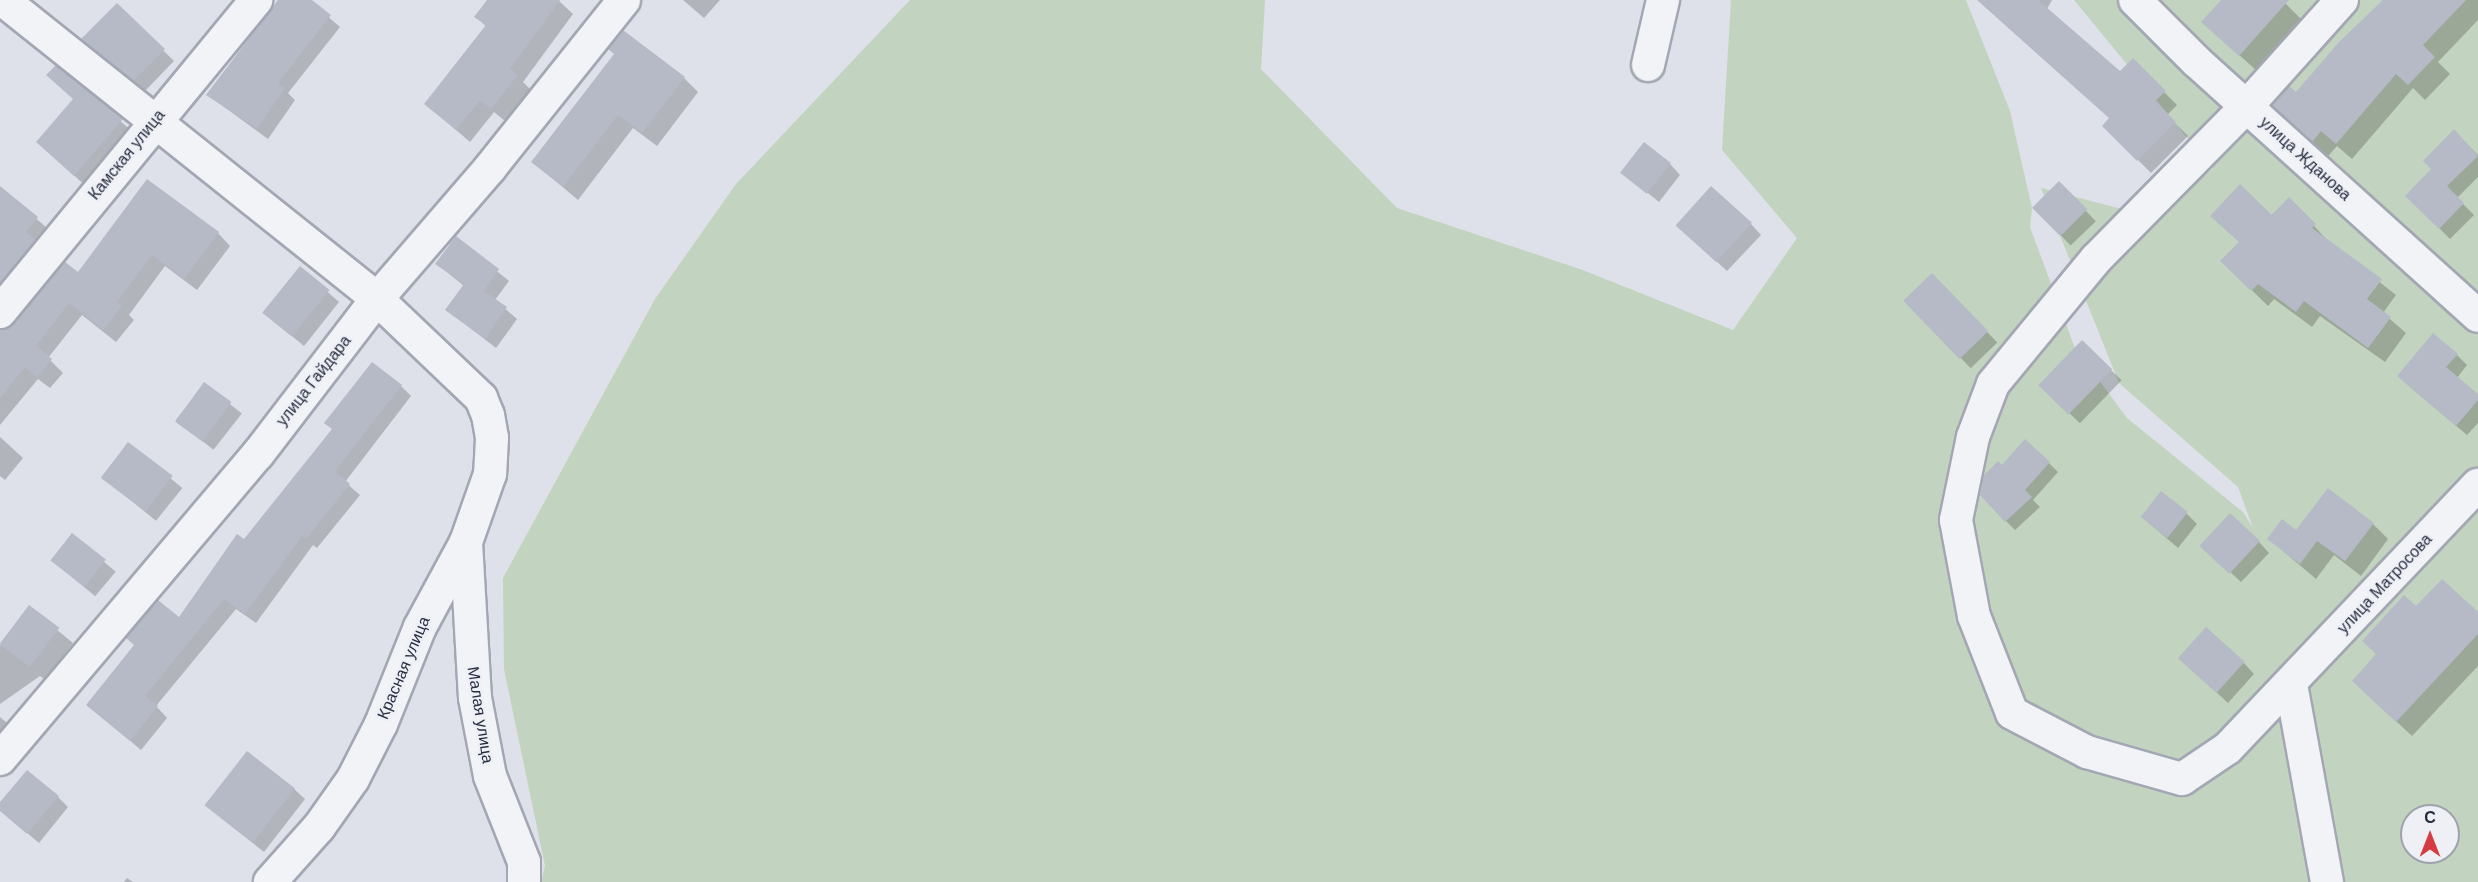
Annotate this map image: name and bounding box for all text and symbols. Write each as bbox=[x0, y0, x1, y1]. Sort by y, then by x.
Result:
street label: Камская улица bbox=[85, 106, 169, 204]
street label: улица Жданова bbox=[2255, 113, 2355, 205]
street label: улица Гайдара bbox=[273, 332, 355, 430]
street label: улица Матросова bbox=[2334, 530, 2436, 638]
street label: Красная улица bbox=[374, 614, 434, 722]
street label: Малая улица bbox=[463, 665, 497, 765]
north arrow bbox=[2400, 804, 2460, 864]
text: С bbox=[2424, 807, 2436, 828]

